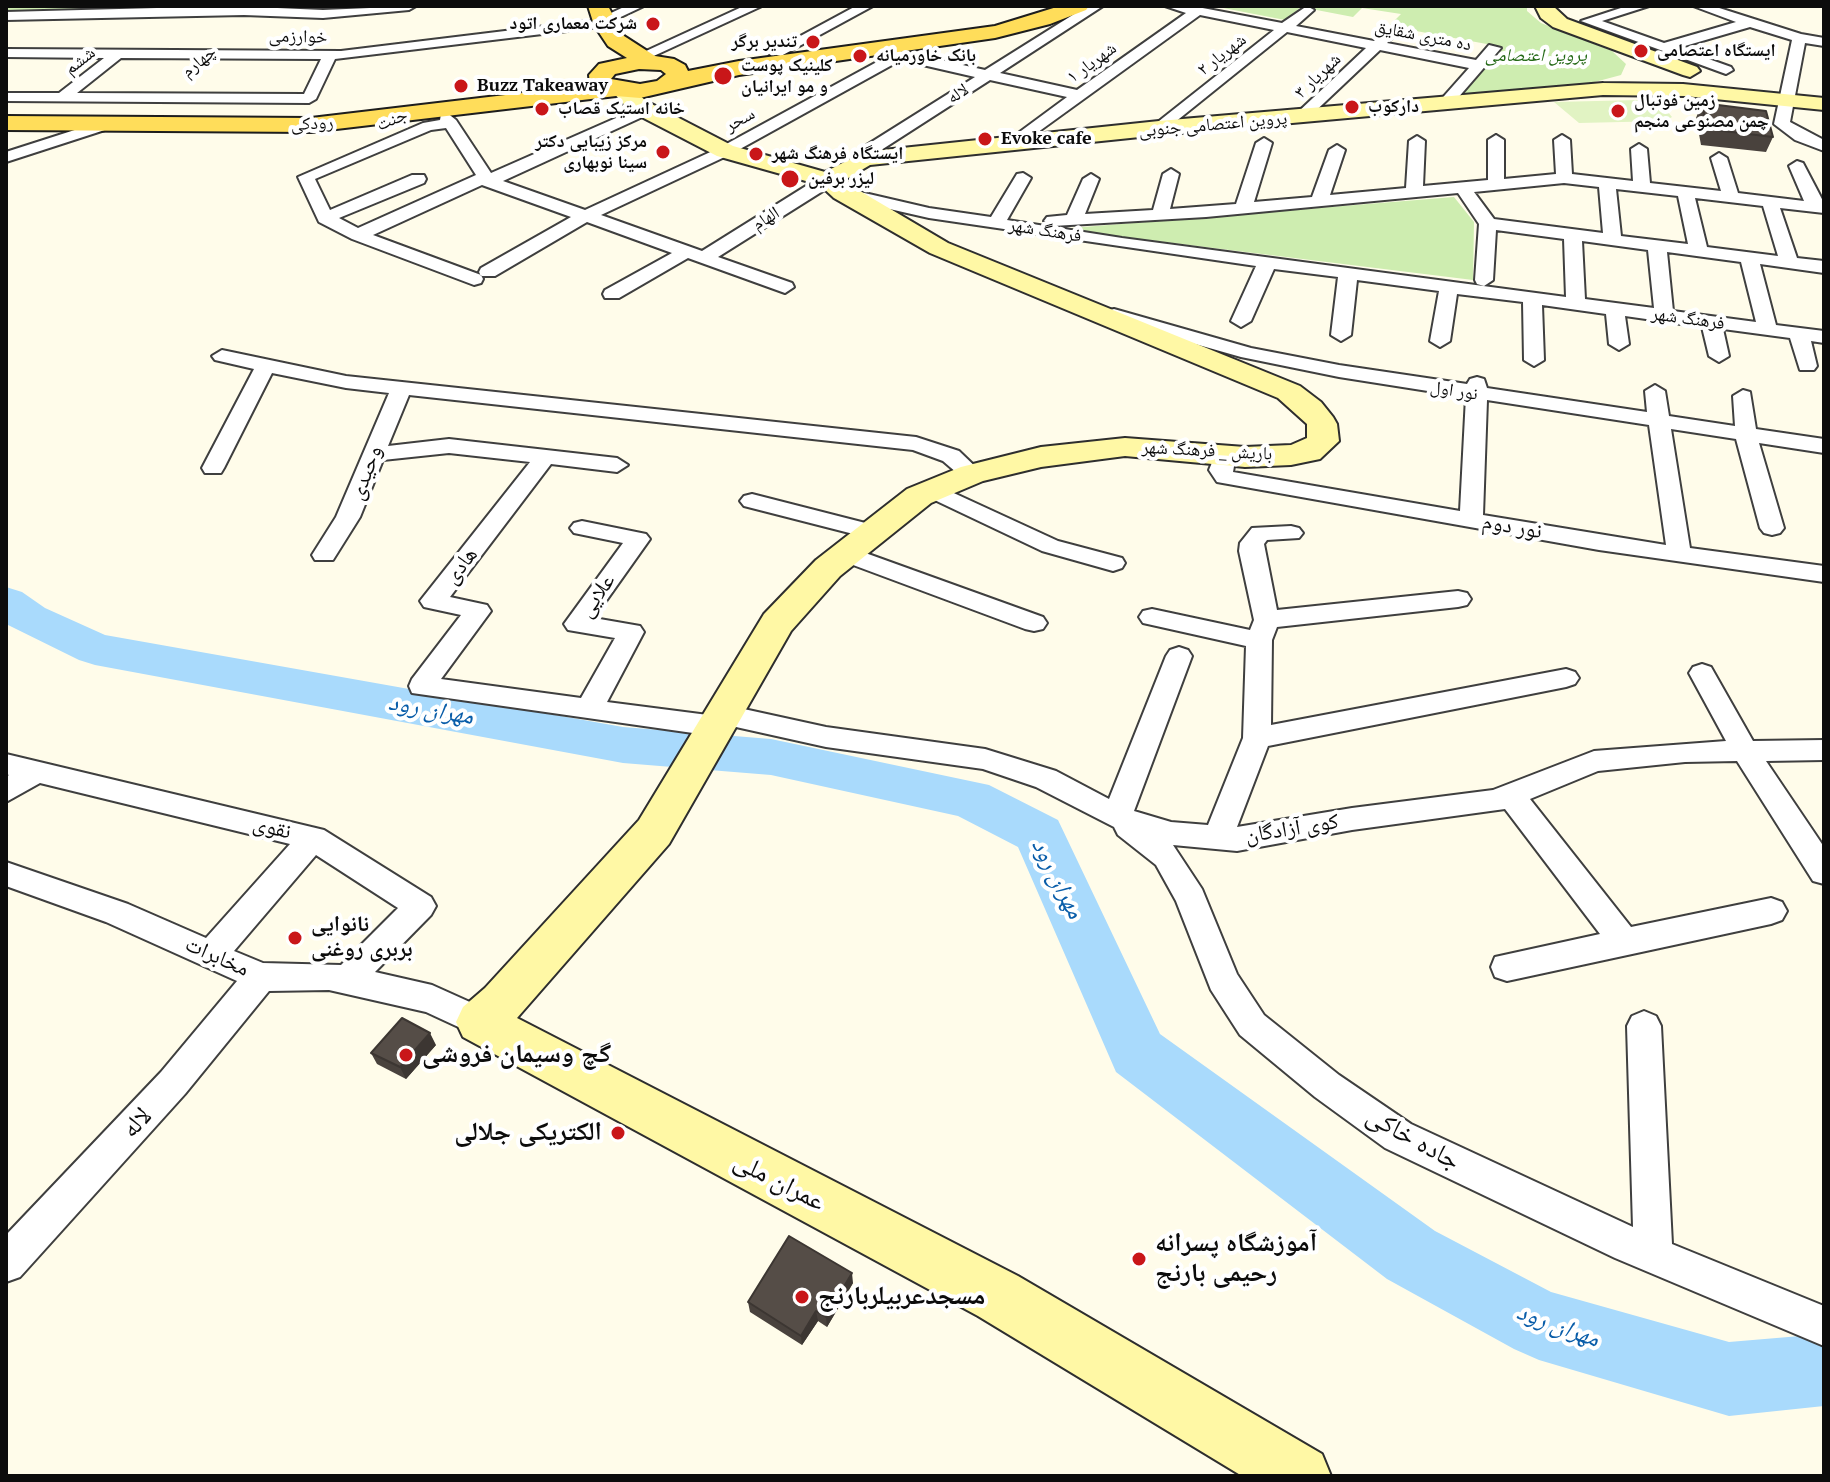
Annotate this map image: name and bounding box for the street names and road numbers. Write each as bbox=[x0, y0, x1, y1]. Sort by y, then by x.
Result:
street label: ده متری شقایق bbox=[1373, 16, 1473, 56]
street label: خوارزمی bbox=[269, 26, 327, 48]
street label: شهریار ۲ bbox=[1193, 29, 1251, 81]
street label: شهریار ۱ bbox=[1063, 38, 1121, 88]
street label: چهارم bbox=[177, 41, 221, 83]
street label: ششم bbox=[60, 42, 100, 80]
street label: شهریار ۳ bbox=[1290, 49, 1346, 103]
street label: لاله bbox=[943, 79, 973, 109]
street label: سحر bbox=[721, 103, 759, 137]
street label: جنت bbox=[373, 104, 411, 136]
street label: پروین اعتصامی جنوبی bbox=[1138, 108, 1288, 142]
street label: رودکی bbox=[290, 112, 334, 136]
street label: الهام bbox=[748, 202, 784, 236]
street label: فرهنگ شهر bbox=[1007, 215, 1083, 247]
street label: فرهنگ شهر bbox=[1650, 303, 1726, 335]
street label: نور اول bbox=[1429, 377, 1479, 405]
street label: باریش _ فرهنگ شهر bbox=[1141, 437, 1273, 465]
street label: وحیدی bbox=[344, 442, 388, 504]
street label: نور دوم bbox=[1480, 509, 1544, 545]
street label: هادی bbox=[438, 542, 484, 590]
street label: علایی bbox=[573, 569, 621, 623]
street label: کوی آزادگان bbox=[1243, 809, 1341, 849]
street label: نقوی bbox=[250, 811, 294, 845]
street label: مخابرات bbox=[181, 931, 253, 983]
street label: جاده خاکی bbox=[1361, 1100, 1465, 1178]
street label: لاله bbox=[115, 1101, 159, 1145]
street label: عمران ملی bbox=[728, 1146, 830, 1218]

